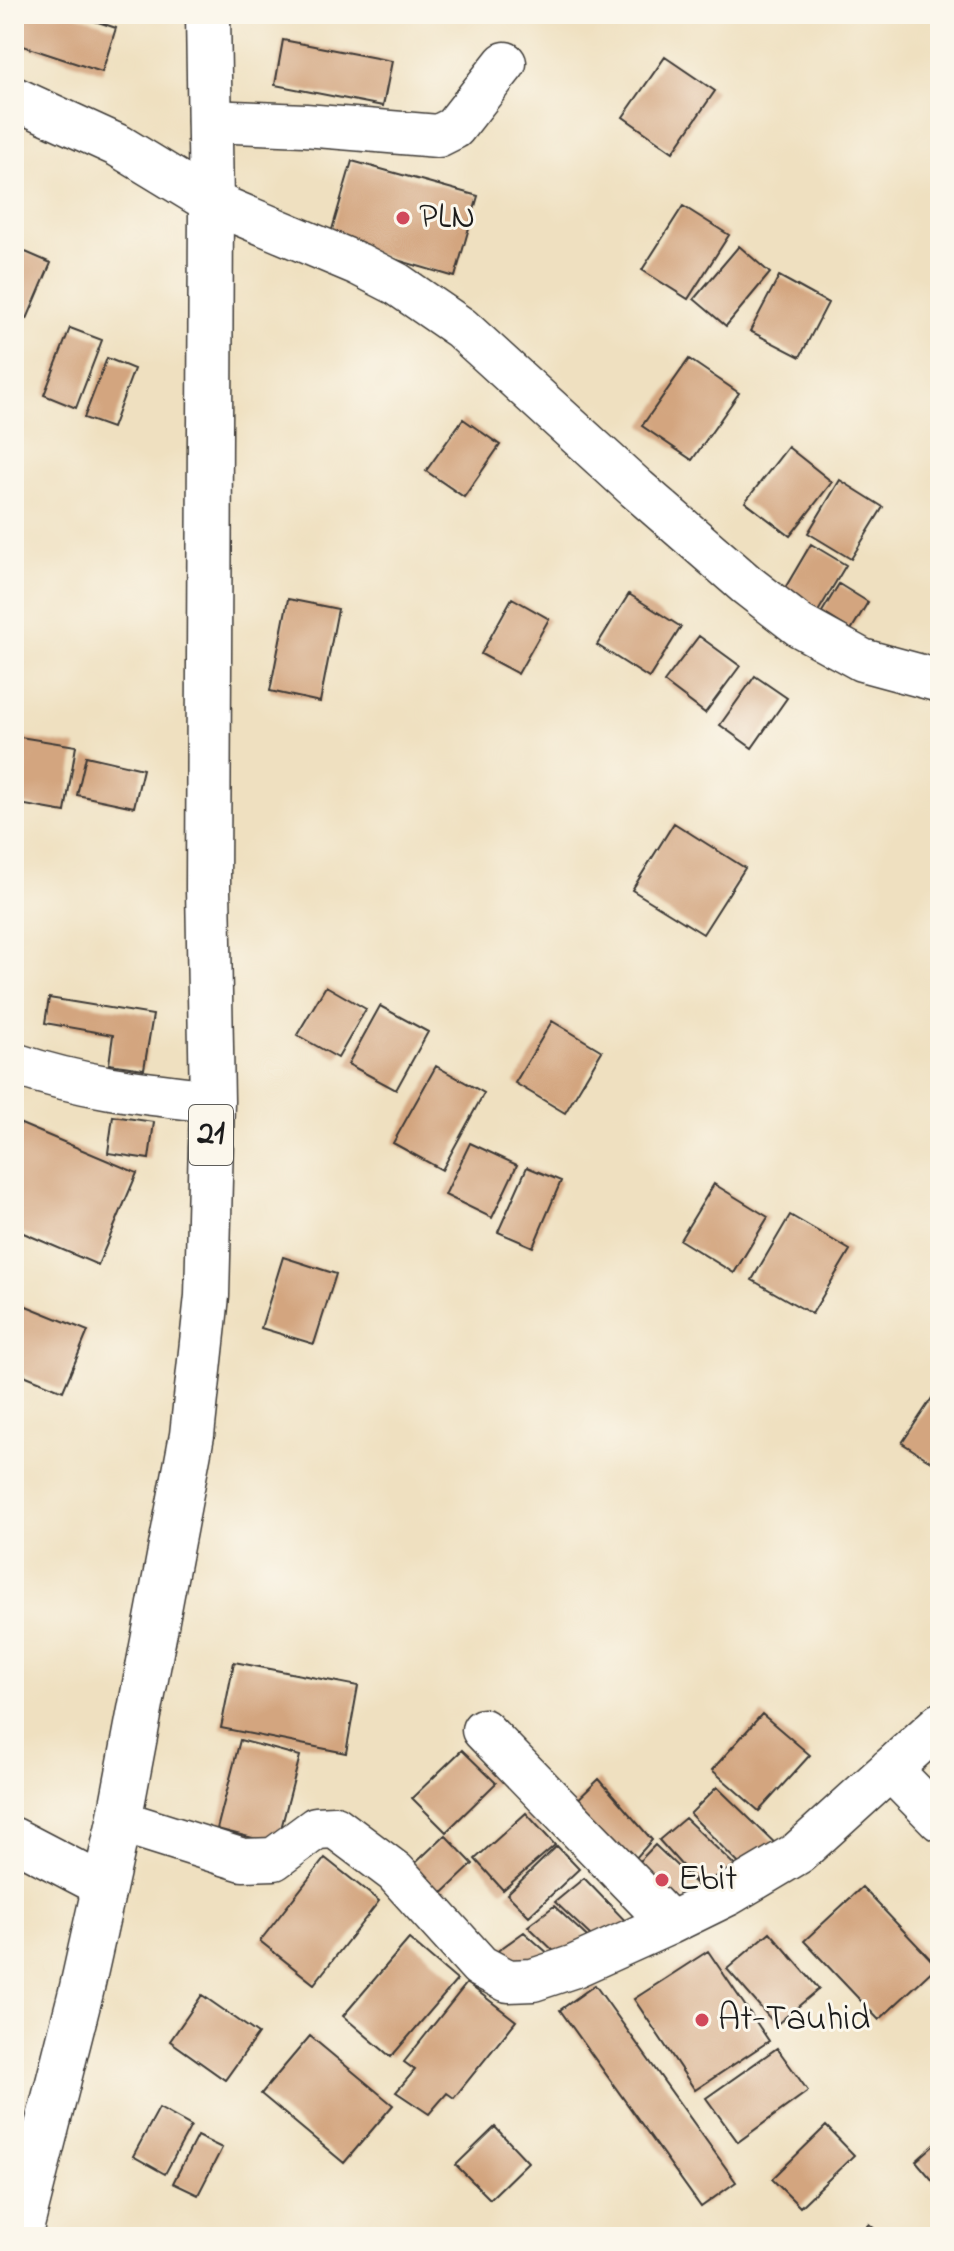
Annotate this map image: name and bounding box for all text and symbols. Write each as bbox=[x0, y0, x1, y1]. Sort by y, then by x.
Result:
place label: PLN bbox=[419, 192, 475, 245]
marker: PLN bbox=[394, 209, 412, 227]
road number: 21 bbox=[189, 1105, 233, 1165]
place label: Ebit bbox=[678, 1854, 737, 1907]
marker: Ebit bbox=[653, 1871, 671, 1889]
place label: At-Tauhid bbox=[718, 1994, 870, 2047]
marker: At-Tauhid bbox=[693, 2011, 711, 2029]

